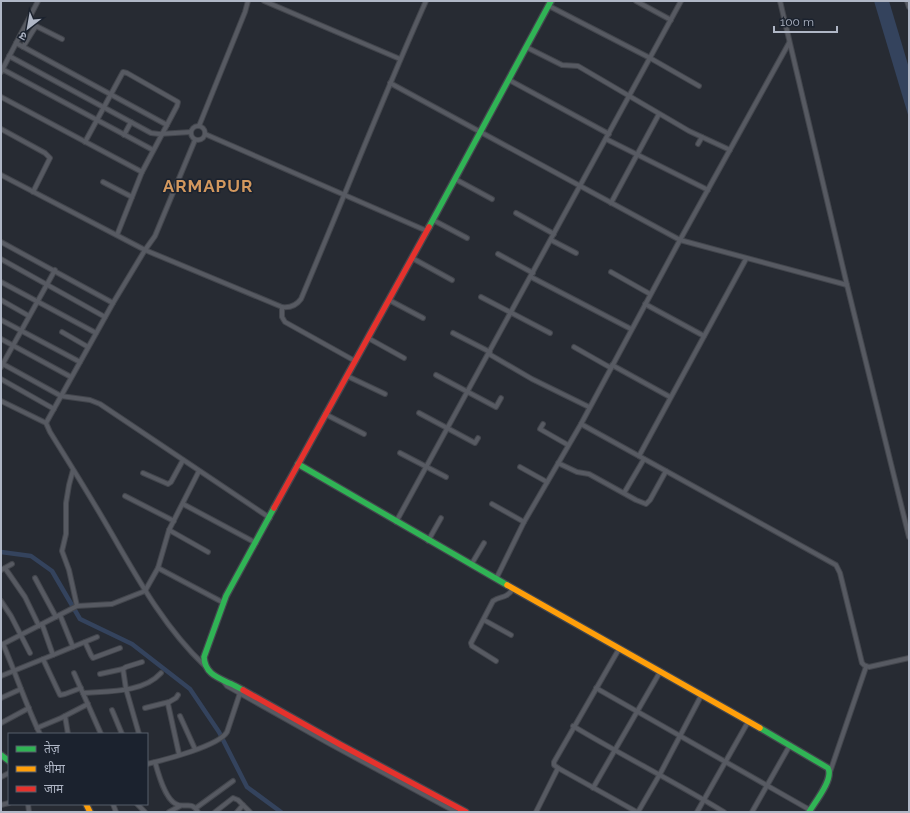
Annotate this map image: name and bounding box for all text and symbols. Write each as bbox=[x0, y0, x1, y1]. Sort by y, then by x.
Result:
north arrow bbox=[8, 8, 48, 48]
scale bar bbox=[774, 8, 837, 34]
text: 100 m bbox=[780, 15, 814, 29]
text: उ bbox=[17, 29, 29, 43]
district label: ARMAPUR bbox=[163, 176, 253, 196]
legend bbox=[8, 733, 148, 805]
text: तेज़ bbox=[44, 741, 61, 756]
text: धीमा bbox=[44, 761, 66, 776]
text: जाम bbox=[44, 782, 64, 796]

